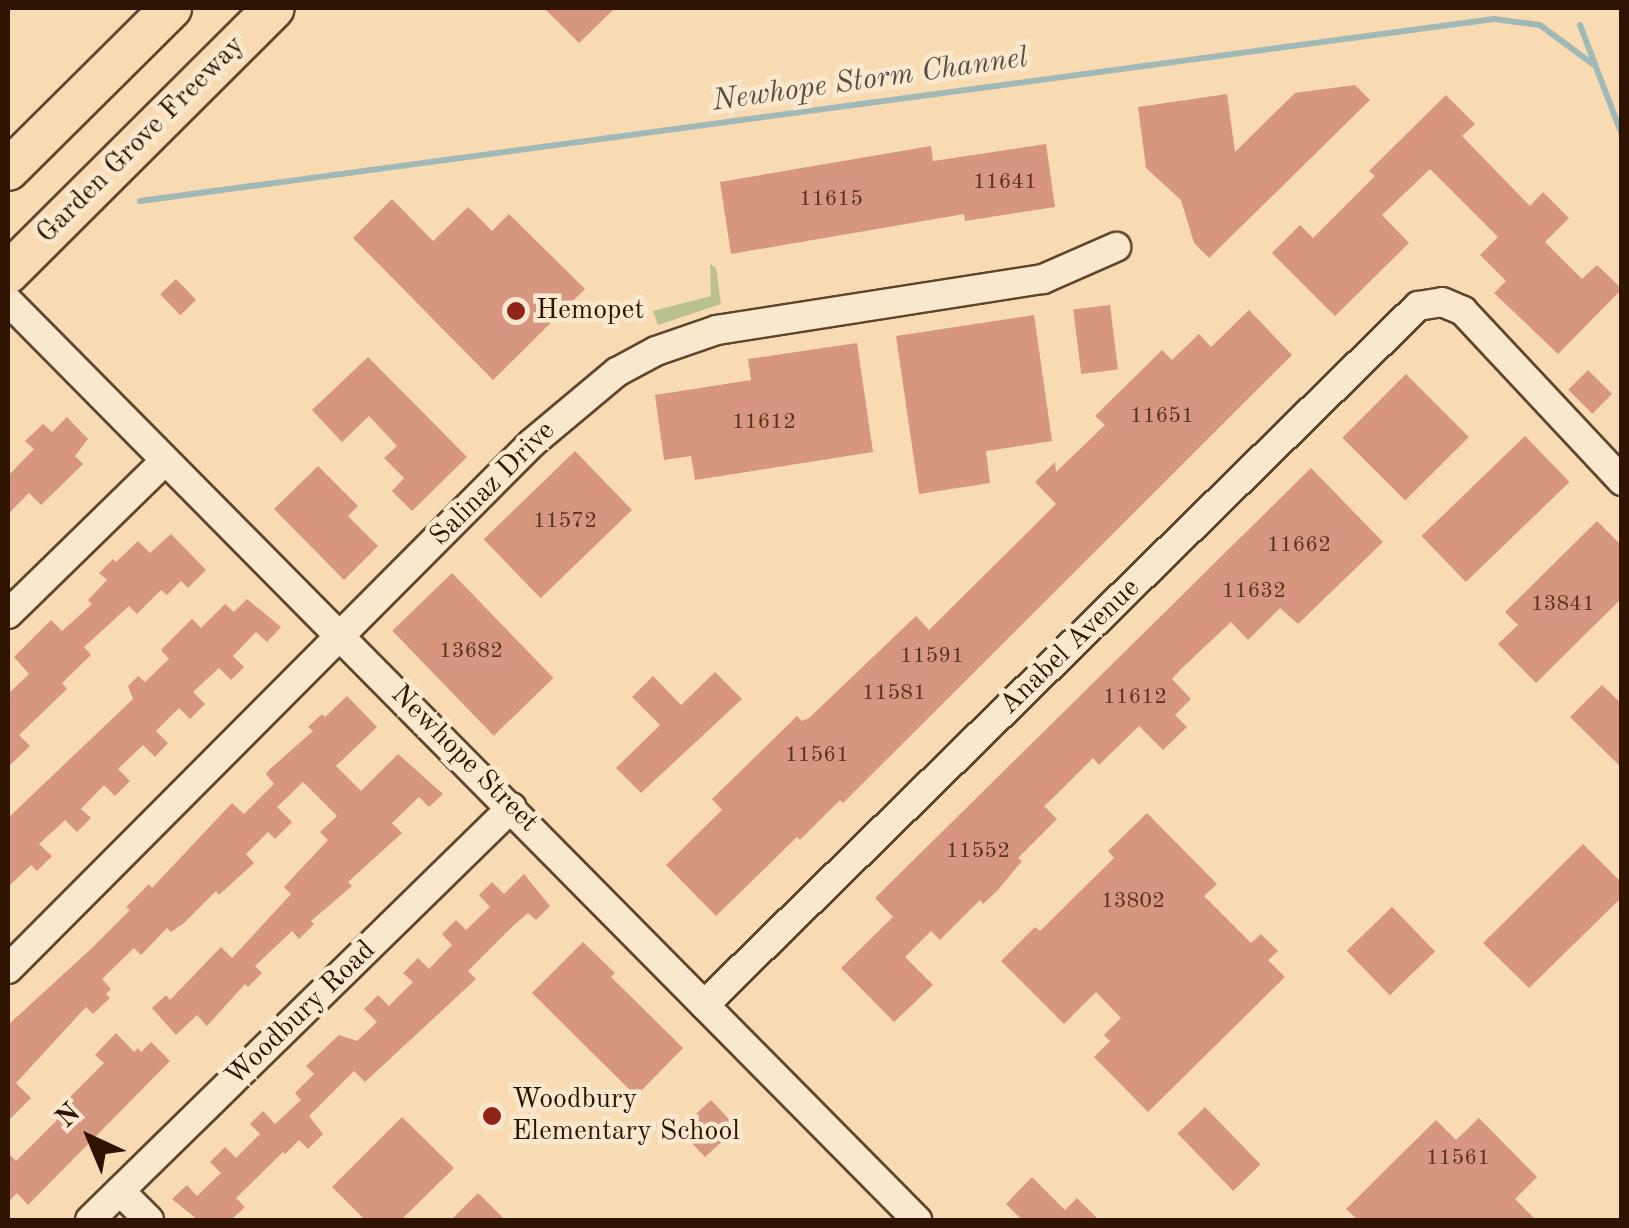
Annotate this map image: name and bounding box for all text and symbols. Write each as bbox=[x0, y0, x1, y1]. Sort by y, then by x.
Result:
street label: Garden Grove Freeway bbox=[30, 29, 252, 251]
water label: Newhope Storm Channel bbox=[710, 40, 1030, 120]
house number: 11641 bbox=[973, 170, 1037, 196]
house number: 11615 bbox=[799, 187, 863, 213]
place label: Hemopet bbox=[536, 294, 644, 328]
marker: Hemopet bbox=[505, 300, 527, 322]
house number: 11651 bbox=[1130, 404, 1194, 430]
house number: 11612 bbox=[732, 410, 796, 436]
street label: Salinaz Drive bbox=[424, 415, 562, 553]
house number: 11572 bbox=[533, 509, 597, 535]
house number: 11662 bbox=[1267, 533, 1331, 559]
street label: Anabel Avenue bbox=[993, 572, 1147, 722]
house number: 11632 bbox=[1222, 579, 1286, 605]
house number: 13841 bbox=[1531, 592, 1595, 618]
house number: 13682 bbox=[439, 639, 503, 665]
house number: 11591 bbox=[900, 644, 964, 670]
street label: Newhope Street bbox=[383, 678, 545, 840]
house number: 11581 bbox=[862, 681, 926, 707]
house number: 11612 bbox=[1103, 685, 1167, 711]
house number: 11561 bbox=[785, 743, 849, 769]
house number: 11552 bbox=[946, 839, 1010, 865]
house number: 13802 bbox=[1101, 889, 1165, 915]
street label: Woodbury Road bbox=[219, 934, 383, 1094]
place label: Woodbury Elementary School bbox=[512, 1083, 740, 1149]
north arrow bbox=[40, 1088, 140, 1188]
text: N bbox=[52, 1099, 87, 1134]
marker: Woodbury Elementary School bbox=[481, 1105, 503, 1127]
house number: 11561 bbox=[1426, 1146, 1490, 1172]

